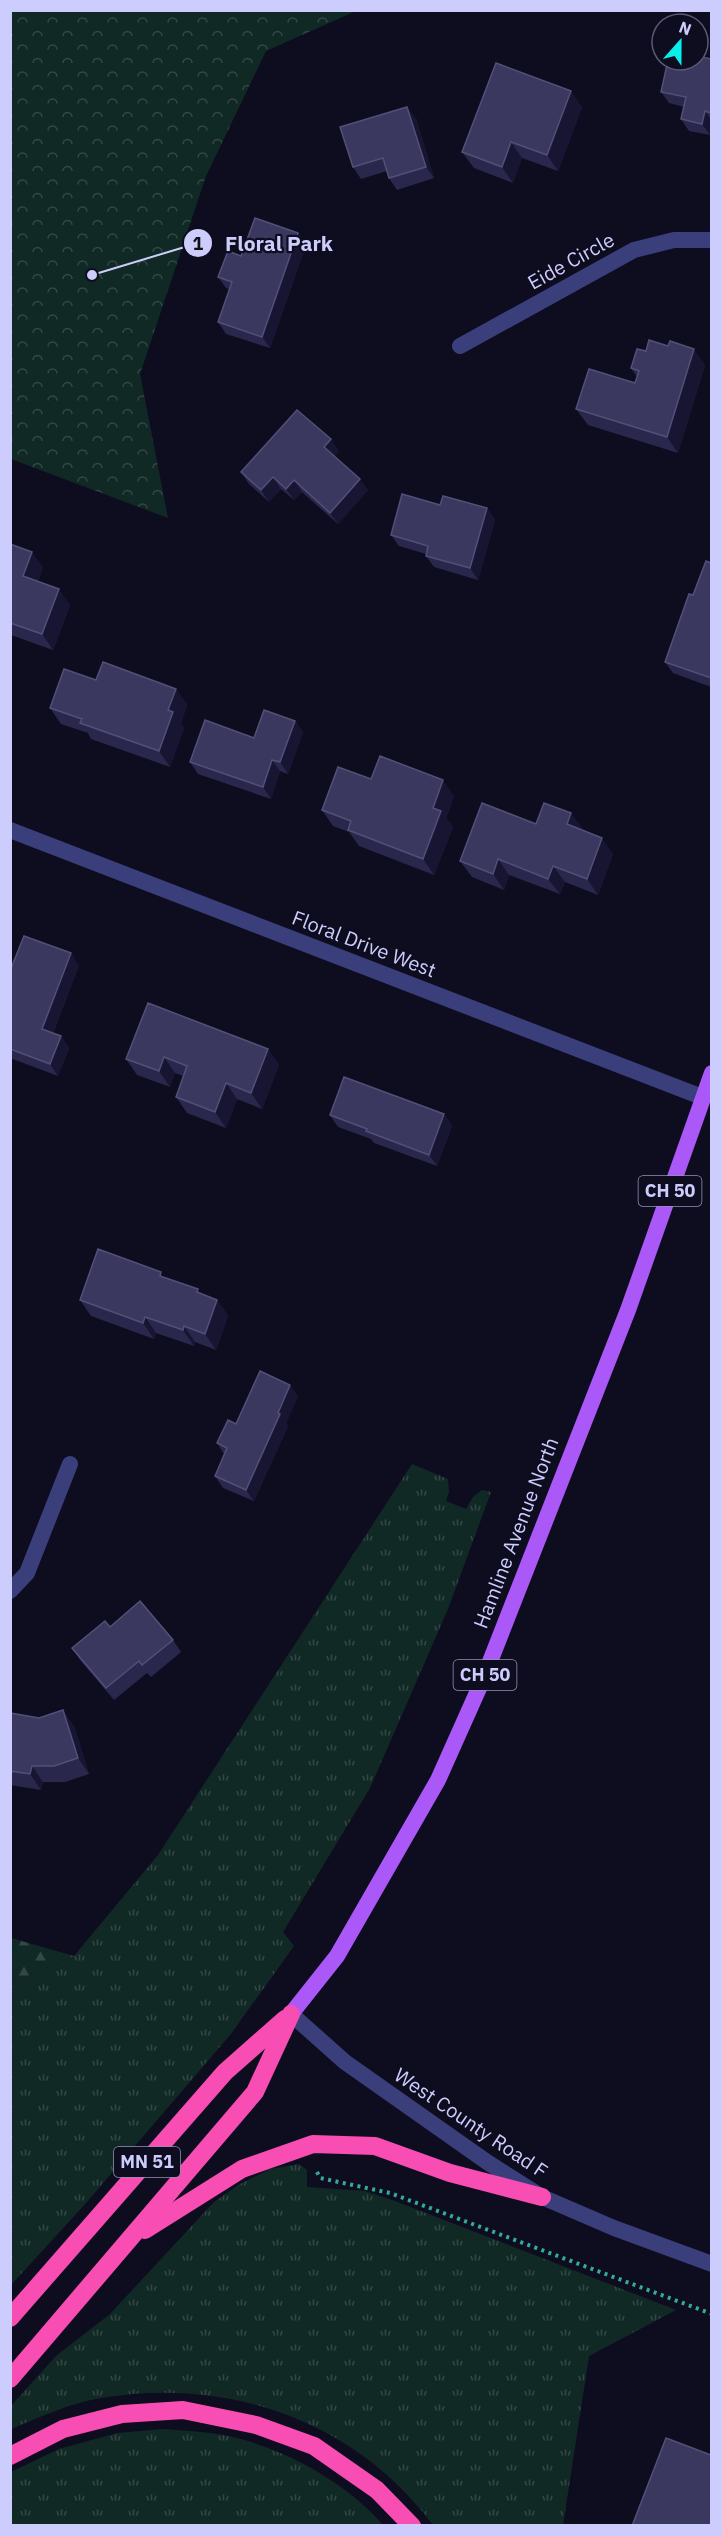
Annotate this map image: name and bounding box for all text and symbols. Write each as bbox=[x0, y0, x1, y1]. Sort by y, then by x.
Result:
north arrow bbox=[650, 12, 710, 72]
text: N bbox=[676, 17, 694, 39]
callout: Floral Park bbox=[183, 224, 345, 263]
street label: Eide Circle bbox=[523, 226, 619, 295]
text: Floral Park bbox=[225, 229, 334, 257]
text: 1 bbox=[193, 232, 204, 255]
street label: Floral Drive West bbox=[288, 904, 440, 983]
road number: CH 50 bbox=[638, 1176, 702, 1206]
street label: Hamline Avenue North bbox=[467, 1433, 564, 1632]
road number: CH 50 bbox=[454, 1660, 516, 1690]
street label: West County Road F bbox=[389, 2061, 553, 2184]
road number: MN 51 bbox=[114, 2147, 180, 2177]

